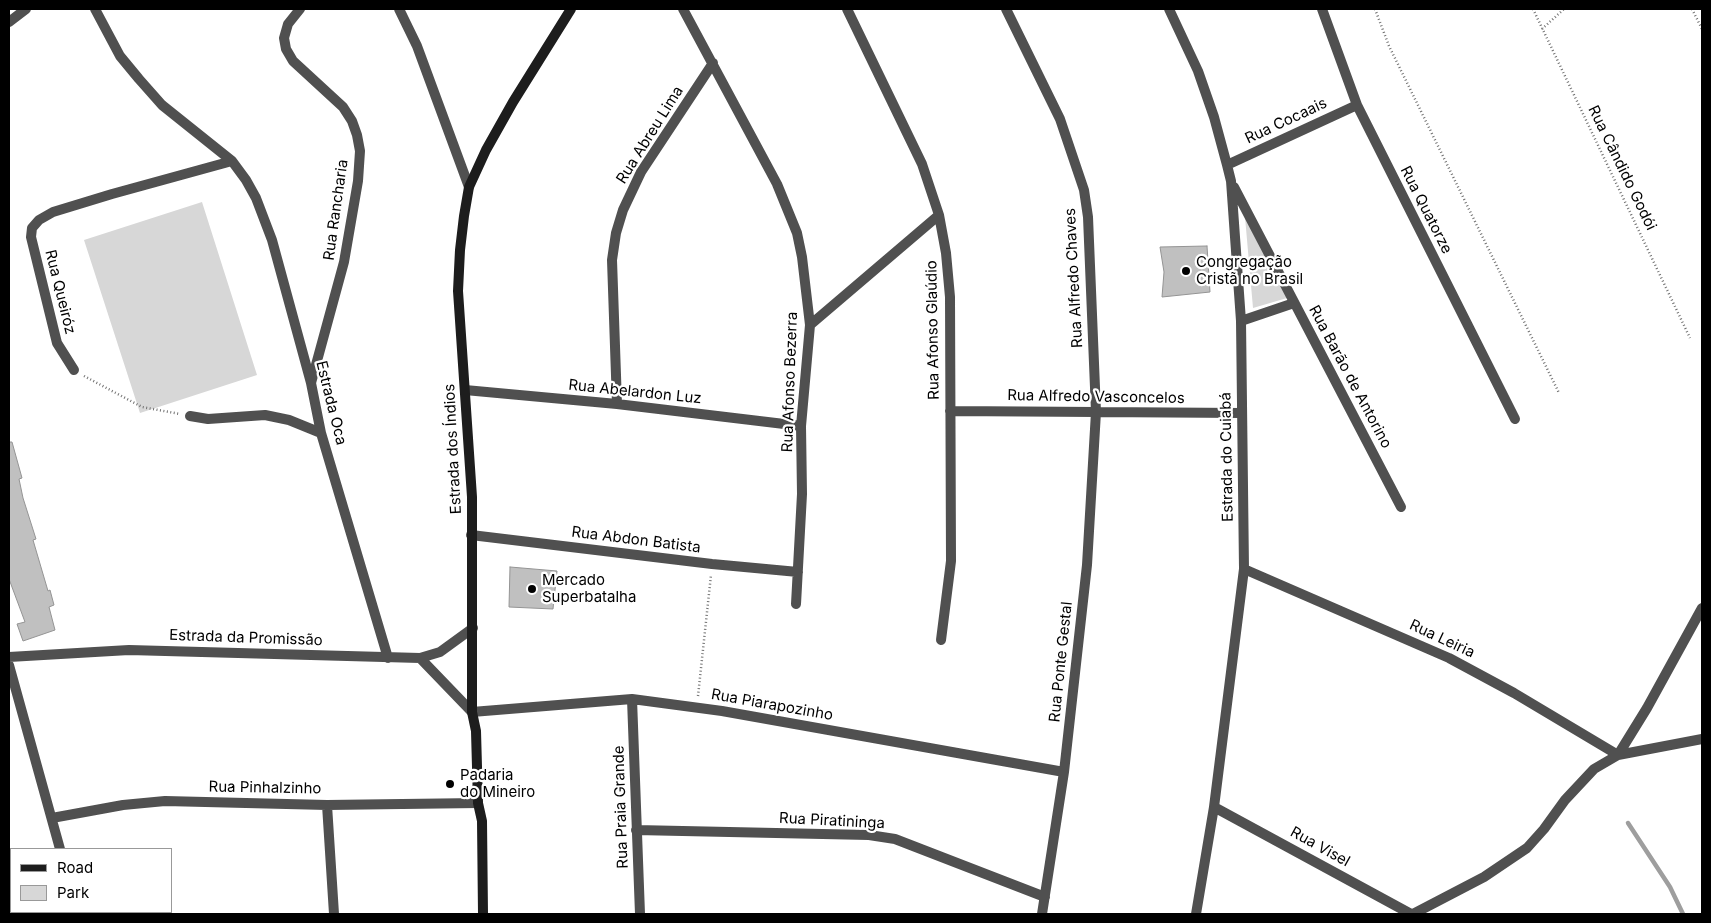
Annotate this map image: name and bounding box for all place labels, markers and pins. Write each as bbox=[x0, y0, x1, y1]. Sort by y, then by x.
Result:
place label: Congregação Cristã no Brasil bbox=[1196, 253, 1303, 288]
marker: Congregação Cristã no Brasil bbox=[1180, 265, 1192, 277]
place label: Mercado Superbatalha bbox=[542, 571, 636, 606]
marker: Mercado Superbatalha bbox=[526, 583, 538, 595]
place label: Padaria do Mineiro bbox=[460, 766, 535, 801]
marker: Padaria do Mineiro bbox=[444, 778, 456, 790]

